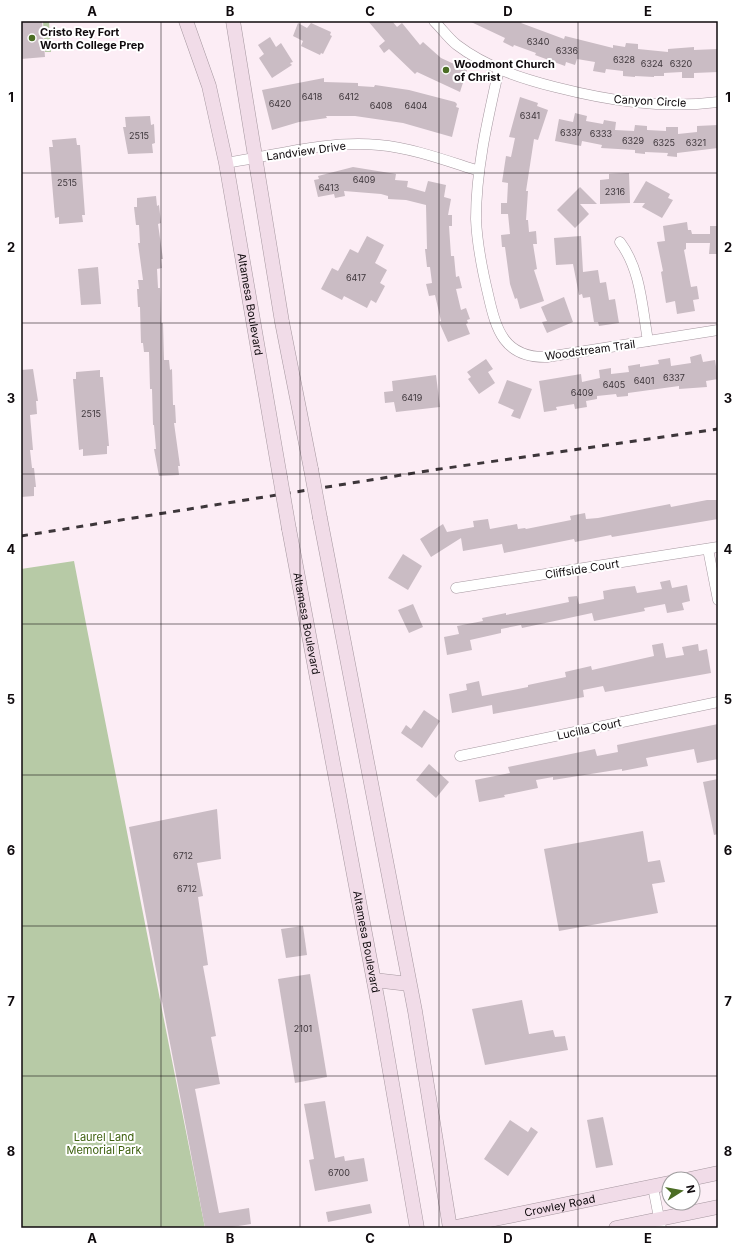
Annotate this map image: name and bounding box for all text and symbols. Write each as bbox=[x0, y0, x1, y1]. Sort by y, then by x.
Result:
text: A bbox=[87, 3, 97, 19]
text: B bbox=[226, 3, 235, 19]
text: C bbox=[365, 3, 375, 19]
text: D bbox=[503, 3, 513, 19]
text: E bbox=[644, 3, 652, 19]
place label: Cristo Rey Fort Worth College Prep bbox=[40, 25, 144, 52]
marker: Cristo Rey Fort Worth College Prep bbox=[27, 33, 37, 43]
house number: 6340 bbox=[527, 36, 550, 47]
house number: 6336 bbox=[556, 45, 579, 56]
house number: 6328 bbox=[613, 54, 636, 65]
place label: Woodmont Church of Christ bbox=[454, 57, 555, 84]
house number: 6324 bbox=[641, 58, 663, 69]
house number: 6320 bbox=[670, 58, 692, 69]
marker: Woodmont Church of Christ bbox=[441, 65, 451, 75]
text: 1 bbox=[8, 89, 14, 105]
text: 1 bbox=[725, 89, 731, 105]
house number: 6418 bbox=[302, 91, 323, 102]
house number: 6412 bbox=[339, 91, 359, 102]
street label: Canyon Circle bbox=[613, 92, 687, 110]
house number: 6420 bbox=[269, 98, 292, 109]
house number: 6408 bbox=[370, 100, 393, 111]
house number: 6404 bbox=[405, 100, 428, 111]
house number: 6341 bbox=[520, 110, 540, 121]
house number: 6337 bbox=[560, 127, 582, 138]
house number: 6333 bbox=[590, 128, 613, 139]
house number: 2515 bbox=[129, 130, 149, 141]
house number: 6329 bbox=[622, 135, 645, 146]
house number: 6325 bbox=[653, 137, 675, 148]
house number: 6321 bbox=[686, 137, 706, 148]
street label: Landview Drive bbox=[265, 138, 347, 164]
house number: 6409 bbox=[353, 174, 376, 185]
house number: 2515 bbox=[57, 177, 77, 188]
house number: 6413 bbox=[319, 182, 340, 193]
house number: 2316 bbox=[605, 186, 626, 197]
text: 2 bbox=[7, 239, 15, 255]
text: 2 bbox=[724, 239, 732, 255]
street label: Altamesa Boulevard bbox=[235, 252, 266, 356]
house number: 6417 bbox=[346, 272, 366, 283]
street label: Woodstream Trail bbox=[544, 337, 636, 363]
house number: 6337 bbox=[663, 372, 685, 383]
house number: 6401 bbox=[634, 375, 654, 386]
house number: 6405 bbox=[603, 379, 625, 390]
house number: 6409 bbox=[571, 387, 594, 398]
text: 3 bbox=[7, 390, 15, 406]
text: 3 bbox=[724, 390, 732, 406]
house number: 6419 bbox=[402, 392, 423, 403]
house number: 2515 bbox=[81, 408, 101, 419]
text: 4 bbox=[7, 541, 16, 557]
text: 4 bbox=[724, 541, 733, 557]
street label: Cliffside Court bbox=[544, 556, 620, 582]
street label: Altamesa Boulevard bbox=[290, 571, 323, 676]
text: 5 bbox=[7, 691, 15, 707]
text: 5 bbox=[724, 691, 732, 707]
street label: Lucilla Court bbox=[556, 715, 623, 743]
text: 6 bbox=[7, 842, 15, 858]
text: 6 bbox=[724, 842, 732, 858]
house number: 6712 bbox=[173, 850, 193, 861]
house number: 6712 bbox=[177, 883, 197, 894]
street label: Altamesa Boulevard bbox=[350, 890, 383, 994]
text: 7 bbox=[7, 993, 15, 1009]
text: 7 bbox=[724, 993, 732, 1009]
house number: 2101 bbox=[294, 1023, 312, 1034]
park label: Laurel Land Memorial Park bbox=[66, 1130, 142, 1157]
text: 8 bbox=[7, 1143, 15, 1159]
text: 8 bbox=[724, 1143, 732, 1159]
house number: 6700 bbox=[328, 1167, 350, 1178]
north arrow bbox=[661, 1171, 701, 1211]
text: N bbox=[683, 1184, 698, 1195]
street label: Crowley Road bbox=[523, 1191, 596, 1220]
text: A bbox=[87, 1230, 97, 1246]
text: B bbox=[226, 1230, 235, 1246]
text: C bbox=[365, 1230, 375, 1246]
text: D bbox=[503, 1230, 513, 1246]
text: E bbox=[644, 1230, 652, 1246]

